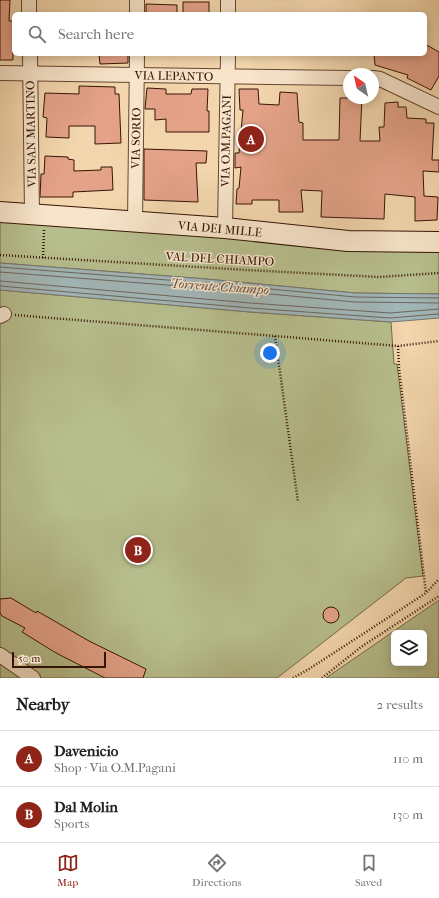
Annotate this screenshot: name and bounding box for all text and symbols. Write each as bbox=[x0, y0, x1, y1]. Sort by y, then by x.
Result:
search box bbox=[12, 12, 427, 56]
icon: search bbox=[26, 23, 48, 45]
text: Search here bbox=[58, 25, 134, 43]
street label: VIA LEPANTO bbox=[134, 68, 213, 84]
north arrow bbox=[343, 68, 379, 104]
street label: VIA SAN MARTINO bbox=[23, 80, 39, 189]
street label: VIA O.M.PAGANI bbox=[218, 95, 234, 188]
street label: VIA SORIO bbox=[128, 107, 144, 170]
pin: A bbox=[238, 124, 264, 154]
street label: VIA DEI MILLE bbox=[177, 218, 262, 240]
street label: VAL DEL CHIAMPO bbox=[164, 249, 275, 269]
water label: Torrente Chiampo bbox=[170, 276, 270, 297]
your location bbox=[260, 343, 280, 363]
pin: B bbox=[125, 535, 151, 565]
map controls bbox=[391, 630, 427, 666]
button: layers bbox=[391, 630, 427, 666]
scale bar bbox=[12, 650, 106, 669]
text: 50 m bbox=[18, 652, 40, 665]
text: Nearby bbox=[16, 694, 70, 714]
text: 2 results bbox=[377, 697, 423, 712]
text: Davenicio bbox=[54, 742, 118, 760]
text: A bbox=[25, 751, 33, 766]
text: 110 m bbox=[393, 751, 423, 766]
text: Shop · Via O.M.Pagani bbox=[54, 760, 176, 775]
text: Dal Molin bbox=[54, 798, 118, 816]
text: B bbox=[25, 807, 33, 822]
text: 130 m bbox=[392, 807, 423, 822]
text: Sports bbox=[54, 816, 89, 831]
tab: Map bbox=[57, 852, 79, 889]
tab: Directions bbox=[192, 852, 242, 889]
tab: Saved bbox=[355, 852, 382, 889]

